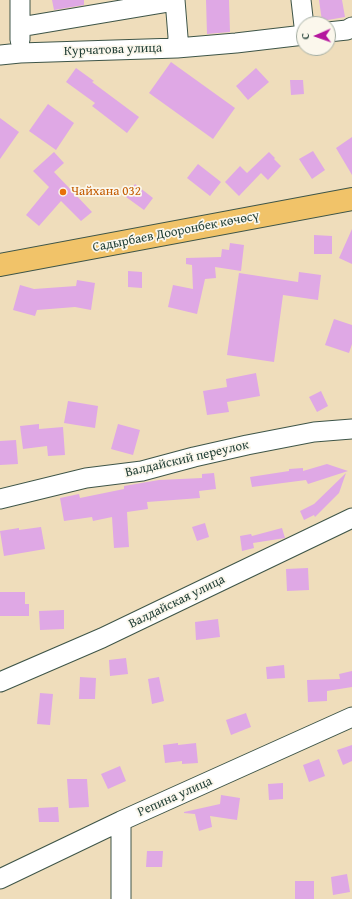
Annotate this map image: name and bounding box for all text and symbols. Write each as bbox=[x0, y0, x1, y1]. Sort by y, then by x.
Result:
north arrow bbox=[296, 16, 336, 56]
text: С bbox=[297, 33, 313, 40]
street label: Курчатова улица bbox=[64, 40, 162, 60]
place label: Чайхана 032 bbox=[71, 184, 141, 200]
marker: Чайхана 032 bbox=[58, 187, 68, 197]
street label: Садырбаев Дооронбек көчөсү bbox=[91, 208, 261, 256]
street label: Валдайский переулок bbox=[124, 437, 250, 481]
street label: Валдайская улица bbox=[126, 572, 228, 632]
street label: Репина улица bbox=[135, 774, 215, 820]

